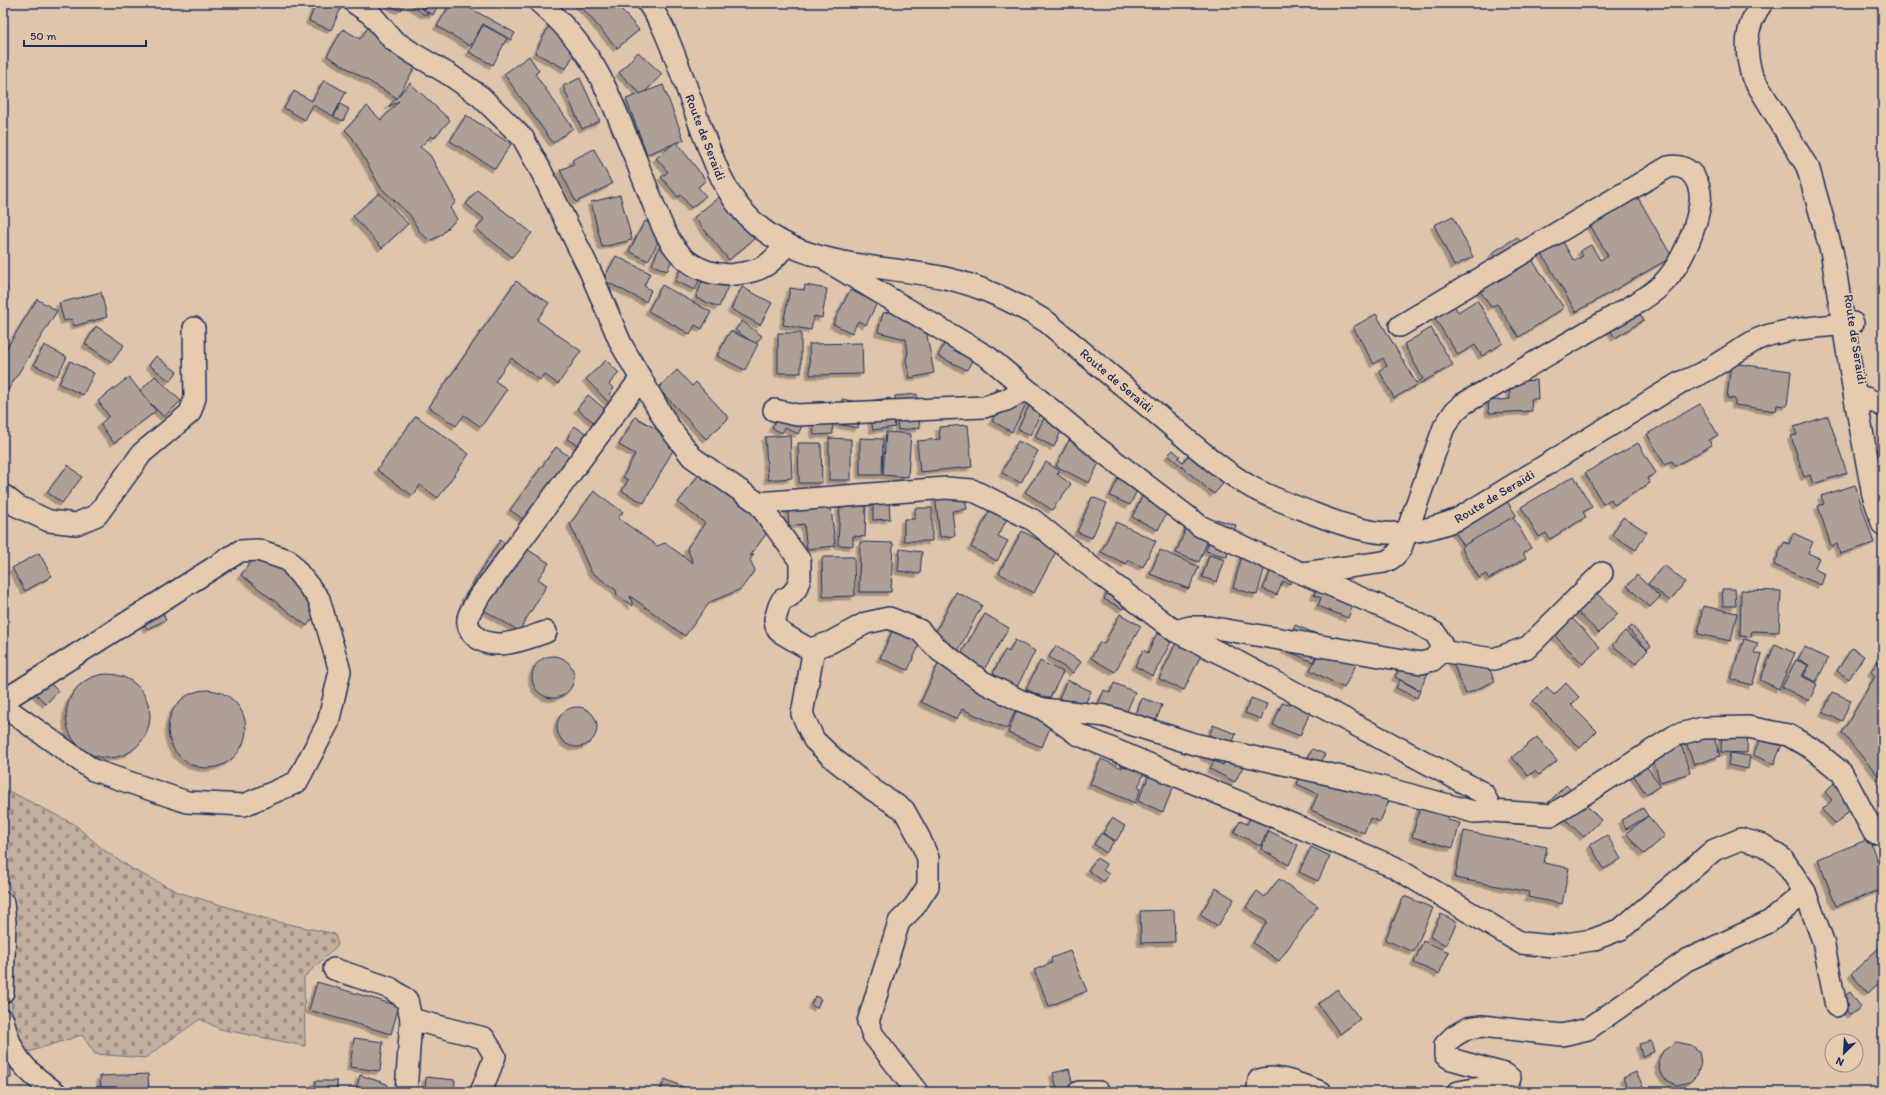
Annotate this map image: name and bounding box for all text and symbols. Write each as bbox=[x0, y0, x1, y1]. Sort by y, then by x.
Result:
scale bar bbox=[24, 22, 146, 48]
text: 50 m bbox=[30, 29, 56, 43]
street label: Route de Seraïdi bbox=[682, 92, 729, 182]
street label: Route de Seraïdi bbox=[1841, 293, 1870, 385]
street label: Route de Seraïdi bbox=[1077, 345, 1156, 415]
street label: Route de Seraïdi bbox=[1451, 467, 1537, 526]
north arrow bbox=[1824, 1033, 1864, 1073]
text: N bbox=[1834, 1054, 1846, 1069]

